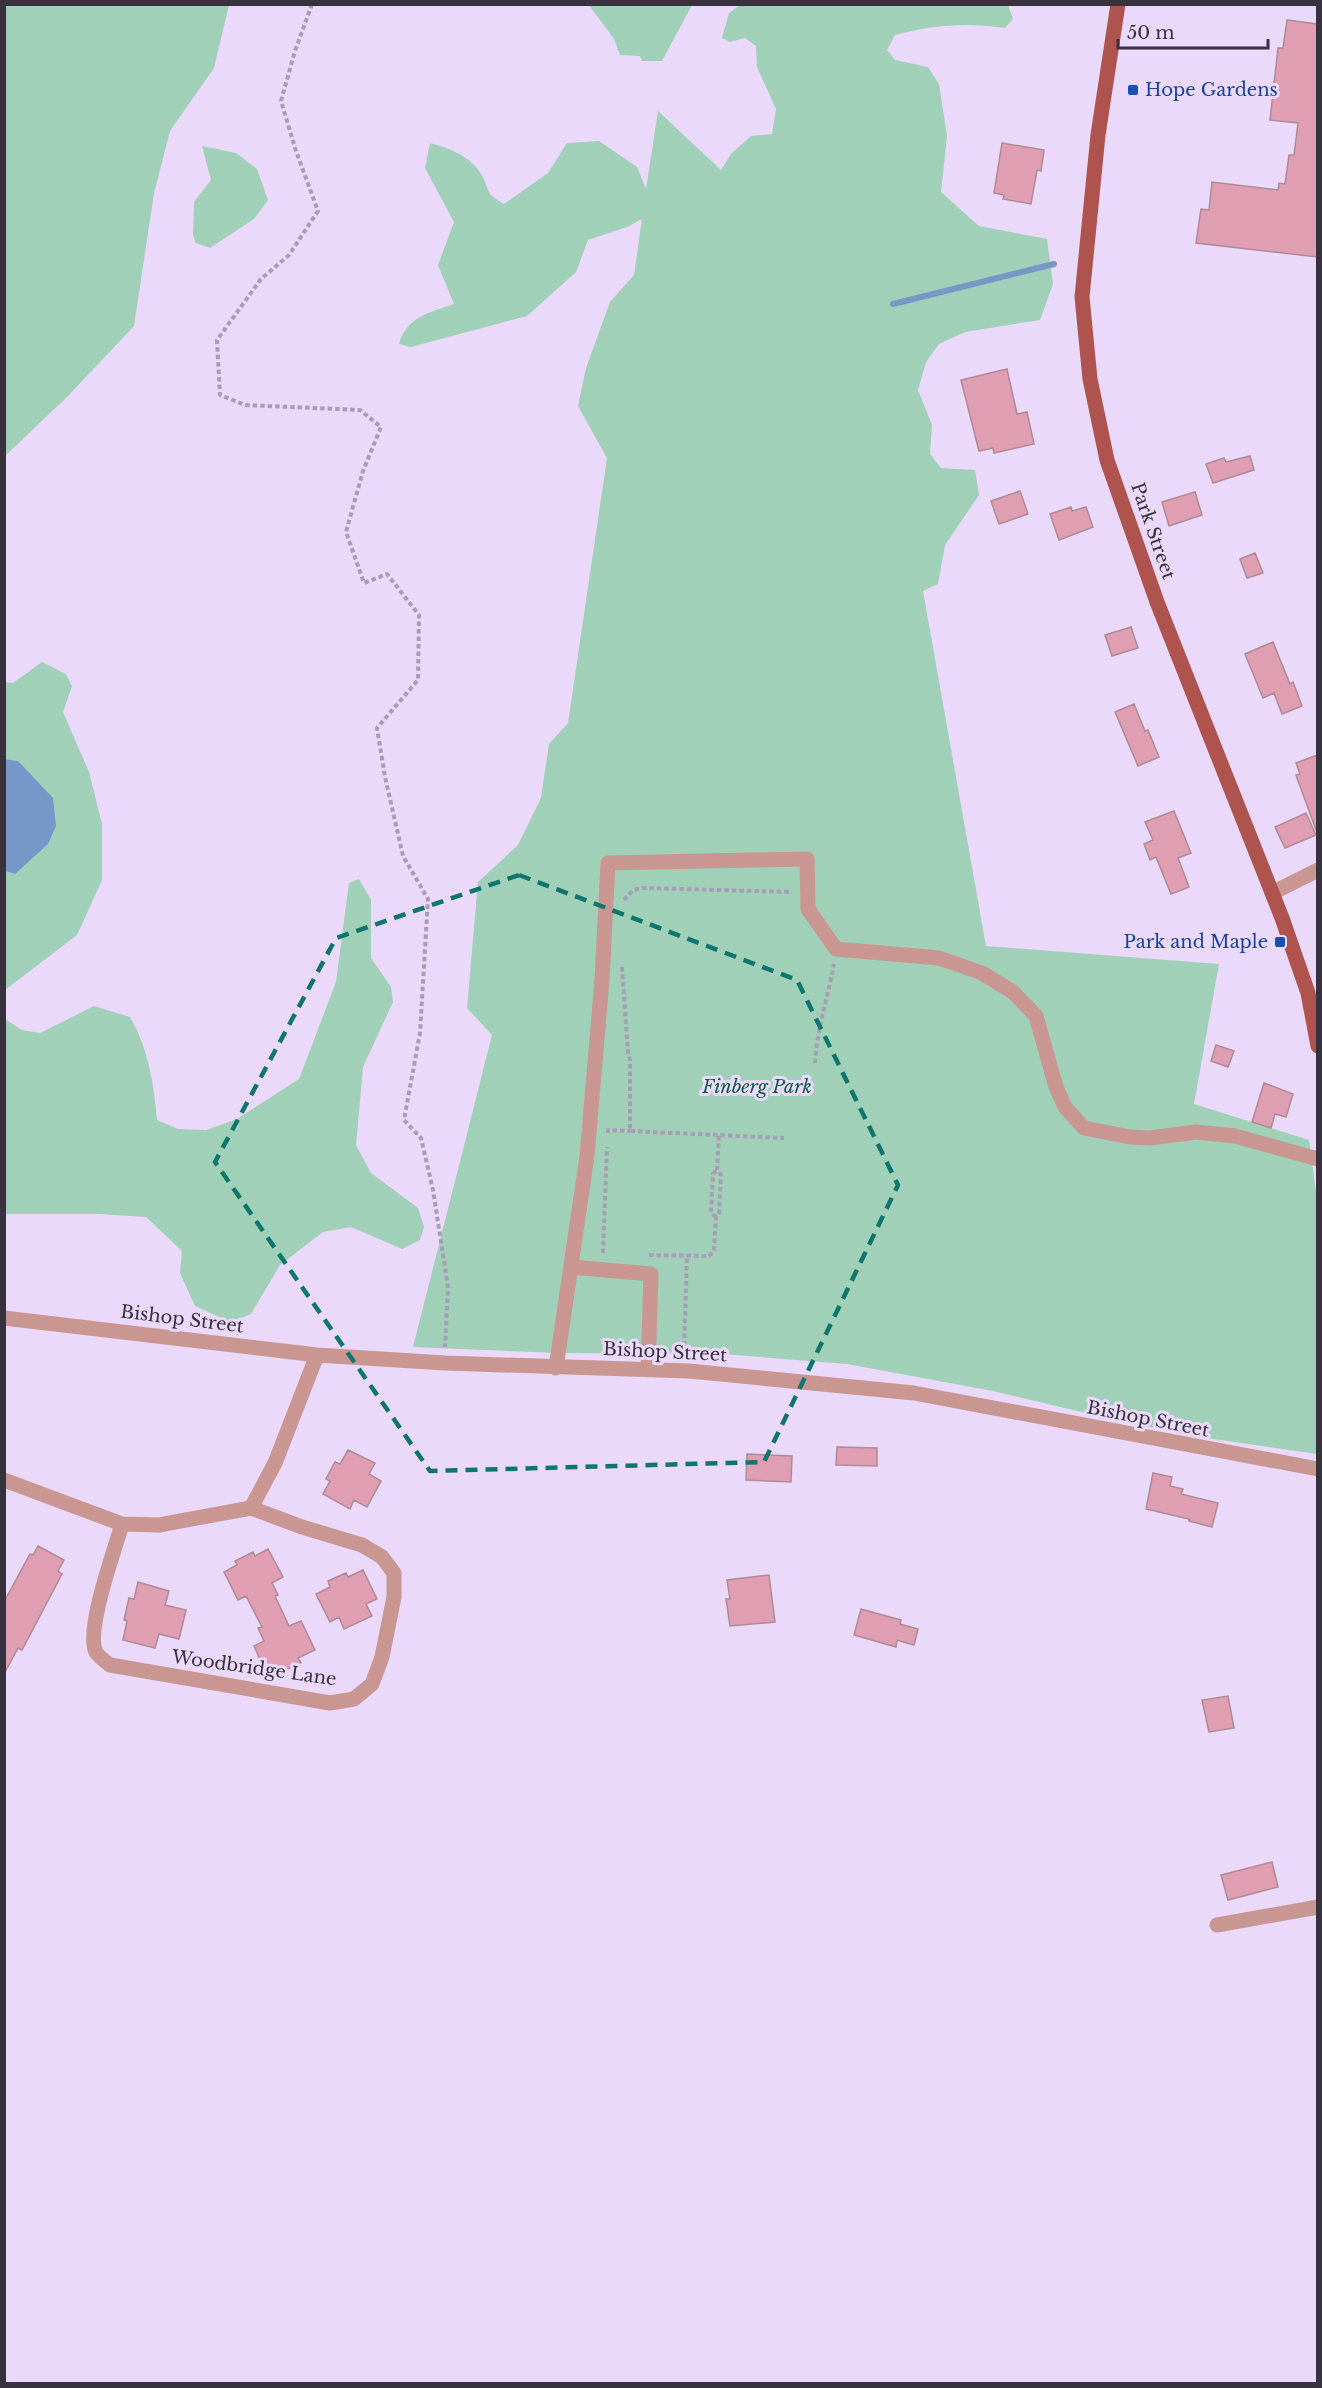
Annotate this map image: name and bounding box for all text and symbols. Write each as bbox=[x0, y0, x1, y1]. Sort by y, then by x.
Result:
scale bar bbox=[1118, 12, 1268, 50]
text: 50 m bbox=[1127, 22, 1175, 44]
place label: Hope Gardens bbox=[1145, 79, 1278, 101]
marker: Hope Gardens bbox=[1126, 83, 1140, 97]
street label: Park Street bbox=[1126, 480, 1180, 582]
place label: Park and Maple bbox=[1124, 931, 1268, 953]
marker: Park and Maple bbox=[1273, 935, 1287, 949]
park label: Finberg Park bbox=[701, 1076, 812, 1098]
street label: Bishop Street bbox=[119, 1301, 245, 1337]
street label: Bishop Street bbox=[603, 1338, 728, 1366]
street label: Bishop Street bbox=[1085, 1396, 1211, 1442]
street label: Woodbridge Lane bbox=[169, 1645, 338, 1690]

